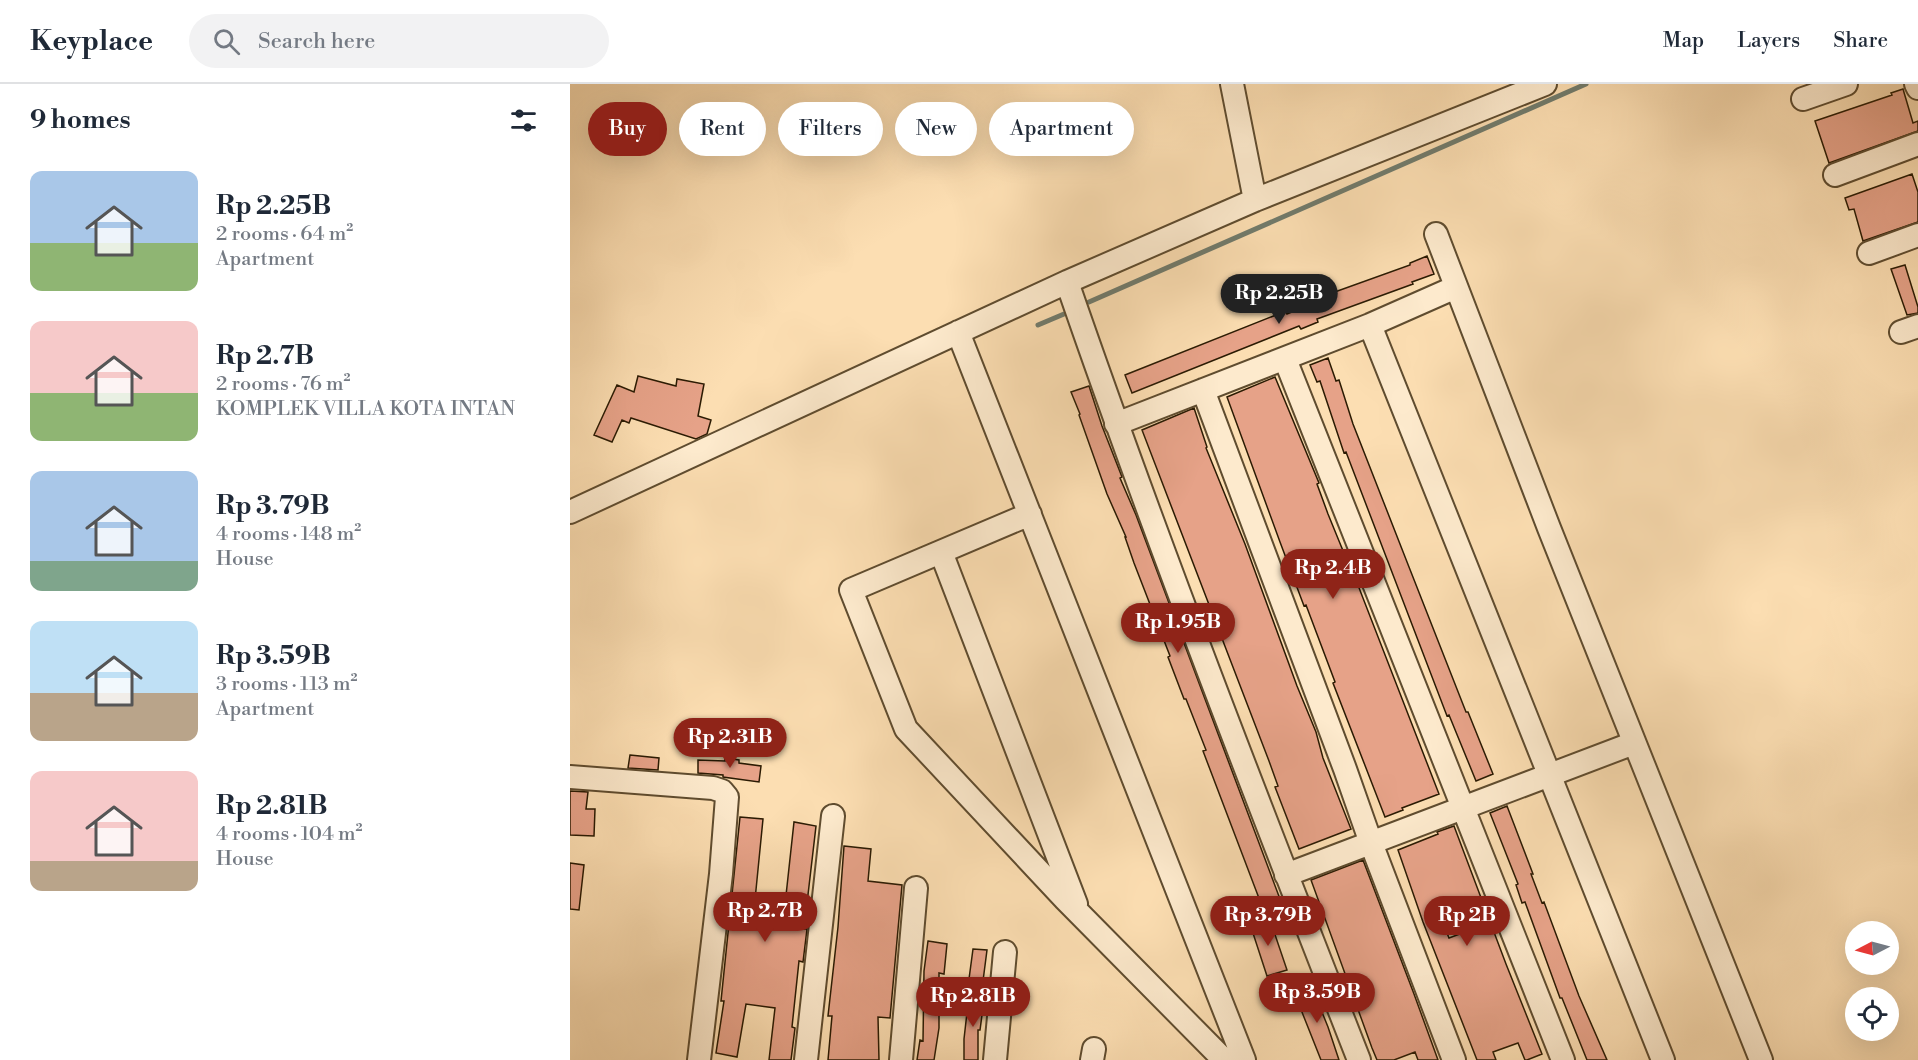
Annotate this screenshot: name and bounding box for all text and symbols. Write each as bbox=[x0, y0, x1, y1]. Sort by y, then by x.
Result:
search box bbox=[189, 14, 609, 68]
text: Keyplace bbox=[30, 24, 153, 59]
icon: search bbox=[210, 25, 243, 58]
text: Search here bbox=[258, 28, 375, 55]
text: Map bbox=[1663, 28, 1704, 54]
text: Layers bbox=[1737, 28, 1800, 54]
text: Share bbox=[1833, 28, 1888, 54]
chip: Buy bbox=[588, 102, 667, 156]
chip: Rent bbox=[679, 102, 766, 156]
chip: Filters bbox=[778, 102, 883, 156]
chip: New bbox=[895, 102, 977, 156]
chip: Apartment bbox=[989, 102, 1134, 156]
text: 9 homes bbox=[30, 104, 131, 136]
icon: filters bbox=[507, 104, 540, 137]
text: Rp 2.25B bbox=[216, 190, 331, 222]
icon: home bbox=[78, 195, 150, 267]
text: 2 rooms · 64 m² bbox=[216, 222, 353, 247]
text: Apartment bbox=[216, 247, 314, 272]
pin: Rp 2.25B bbox=[1217, 274, 1341, 325]
text: Rp 2.25B bbox=[1235, 281, 1323, 306]
text: Rp 2.7B bbox=[216, 340, 314, 372]
icon: home bbox=[78, 345, 150, 417]
text: 2 rooms · 76 m² bbox=[216, 372, 350, 397]
text: KOMPLEK VILLA KOTA INTAN bbox=[216, 397, 515, 422]
text: Rp 3.79B bbox=[216, 490, 330, 522]
icon: home bbox=[78, 495, 150, 567]
text: 4 rooms · 148 m² bbox=[216, 522, 361, 547]
text: House bbox=[216, 547, 274, 572]
pin: Rp 2.4B bbox=[1278, 549, 1388, 600]
text: Rp 2.4B bbox=[1294, 556, 1372, 581]
pin: Rp 1.95B bbox=[1116, 603, 1240, 654]
text: Rp 1.95B bbox=[1135, 610, 1221, 635]
text: Rp 3.59B bbox=[216, 640, 331, 672]
icon: home bbox=[78, 645, 150, 717]
text: 3 rooms · 113 m² bbox=[216, 672, 357, 697]
text: Apartment bbox=[216, 697, 314, 722]
pin: Rp 2.31B bbox=[668, 718, 792, 769]
text: Rp 2.31B bbox=[688, 725, 772, 750]
text: Rp 2.81B bbox=[216, 790, 327, 822]
icon: home bbox=[78, 795, 150, 867]
text: 4 rooms · 104 m² bbox=[216, 822, 363, 847]
text: House bbox=[216, 847, 274, 872]
pin: Rp 2.7B bbox=[710, 892, 820, 943]
pin: Rp 3.79B bbox=[1206, 896, 1330, 947]
pin: Rp 2B bbox=[1425, 896, 1509, 947]
text: Rp 2.7B bbox=[727, 899, 803, 924]
text: Rp 3.79B bbox=[1224, 903, 1312, 928]
text: Rp 2B bbox=[1438, 903, 1496, 928]
north arrow bbox=[1845, 921, 1899, 975]
map controls bbox=[1845, 921, 1899, 1041]
pin: Rp 3.59B bbox=[1255, 973, 1379, 1024]
pin: Rp 2.81B bbox=[911, 977, 1035, 1028]
text: Rp 3.59B bbox=[1273, 980, 1361, 1005]
text: Rp 2.81B bbox=[930, 984, 1016, 1009]
button: locate bbox=[1845, 987, 1899, 1041]

